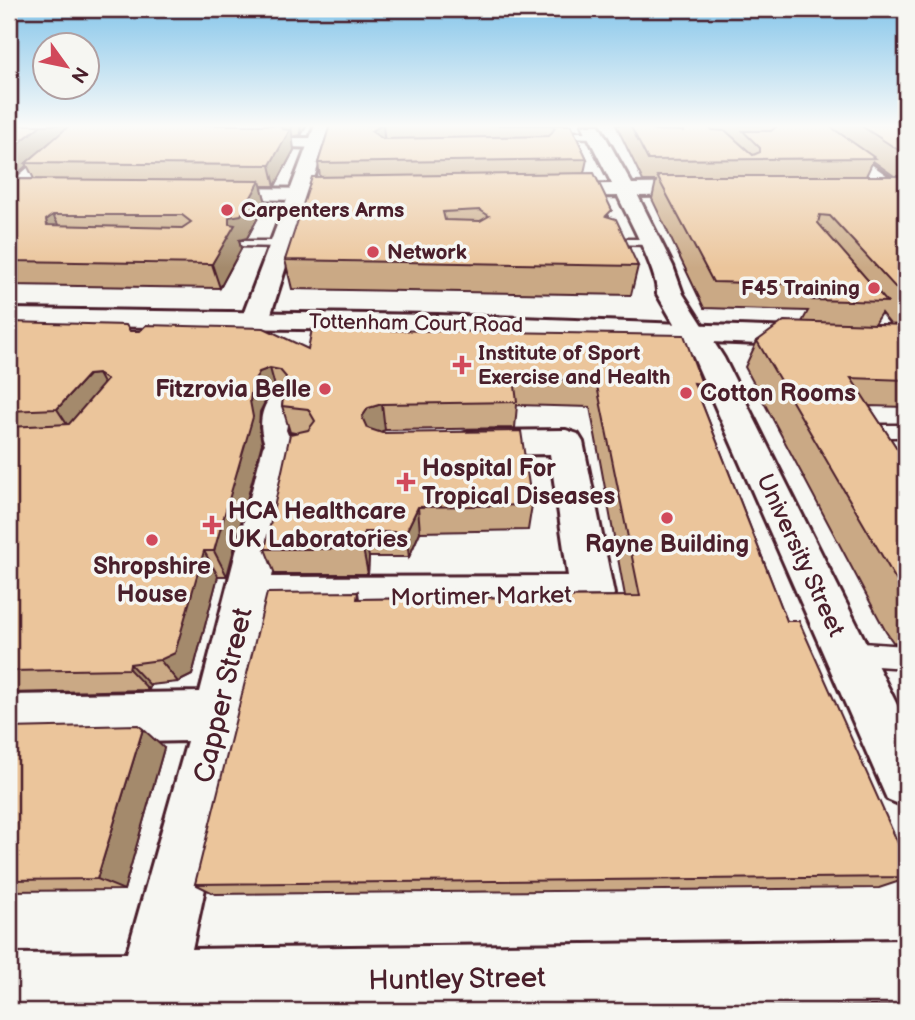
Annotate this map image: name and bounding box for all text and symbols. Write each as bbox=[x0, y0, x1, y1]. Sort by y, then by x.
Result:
north arrow bbox=[32, 32, 102, 102]
text: N bbox=[65, 62, 93, 87]
place label: Carpenters Arms bbox=[241, 198, 404, 223]
marker: Carpenters Arms bbox=[219, 202, 235, 218]
place label: Network bbox=[387, 240, 467, 265]
marker: Network bbox=[365, 244, 381, 260]
place label: F45 Training bbox=[741, 276, 860, 301]
marker: F45 Training bbox=[866, 280, 882, 296]
street label: Tottenham Court Road bbox=[309, 309, 523, 338]
place label: Institute of Sport Exercise and Health bbox=[478, 341, 670, 390]
marker: Institute of Sport Exercise and Health bbox=[452, 355, 472, 375]
place label: Fitzrovia Belle bbox=[155, 375, 311, 404]
place label: Cotton Rooms bbox=[700, 379, 856, 408]
marker: Fitzrovia Belle bbox=[317, 381, 333, 397]
marker: Cotton Rooms bbox=[678, 385, 694, 401]
place label: Hospital For Tropical Diseases bbox=[422, 454, 615, 511]
street label: University Street bbox=[750, 469, 851, 642]
marker: Hospital For Tropical Diseases bbox=[396, 472, 416, 492]
place label: HCA Healthcare UK Laboratories bbox=[228, 497, 408, 554]
marker: Rayne Building bbox=[659, 510, 675, 526]
marker: HCA Healthcare UK Laboratories bbox=[202, 515, 222, 535]
place label: Rayne Building bbox=[585, 530, 749, 559]
marker: Shropshire House bbox=[144, 532, 160, 548]
place label: Shropshire House bbox=[93, 552, 211, 609]
street label: Mortimer Market bbox=[390, 580, 573, 613]
street label: Capper Street bbox=[187, 604, 260, 786]
street label: Huntley Street bbox=[368, 961, 546, 998]

